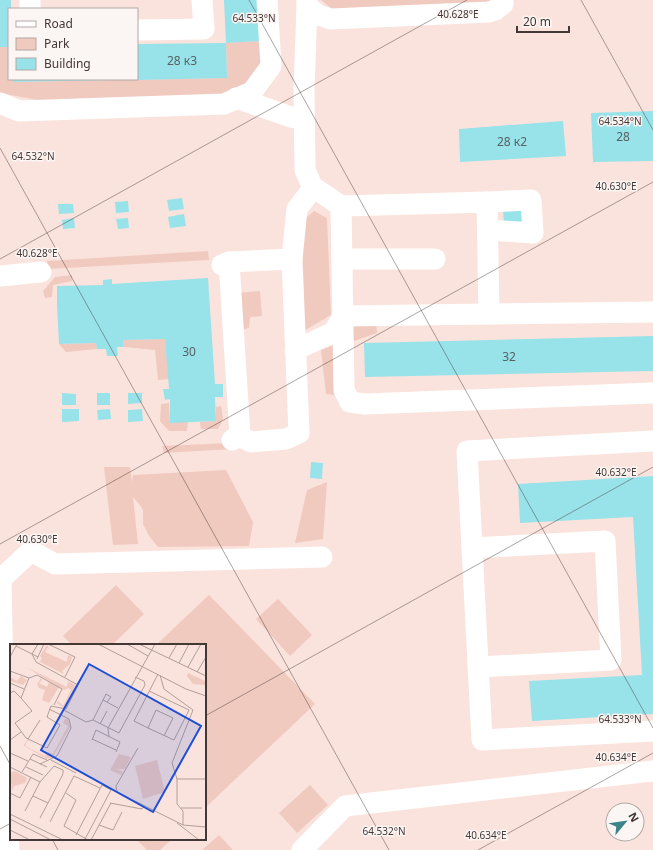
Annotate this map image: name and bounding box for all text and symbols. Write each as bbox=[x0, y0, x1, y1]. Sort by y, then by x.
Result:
text: 40.628°E bbox=[437, 7, 479, 21]
legend bbox=[8, 8, 138, 80]
scale bar bbox=[517, 8, 569, 34]
text: 64.533°N bbox=[232, 11, 276, 25]
text: 20 m bbox=[523, 13, 551, 30]
text: Road bbox=[44, 15, 73, 32]
text: Park bbox=[44, 35, 70, 52]
house number: 28 к3 bbox=[167, 52, 197, 69]
text: Building bbox=[44, 55, 91, 72]
text: 64.534°N bbox=[598, 114, 642, 128]
house number: 28 bbox=[616, 128, 630, 145]
house number: 28 к2 bbox=[497, 133, 527, 150]
text: 64.532°N bbox=[11, 149, 55, 163]
text: 40.630°E bbox=[595, 179, 637, 193]
text: 40.628°E bbox=[16, 246, 58, 260]
house number: 30 bbox=[182, 343, 196, 360]
house number: 32 bbox=[502, 348, 516, 365]
text: 40.632°E bbox=[595, 465, 637, 479]
text: 40.630°E bbox=[16, 532, 58, 546]
inset map bbox=[10, 644, 206, 840]
text: 64.533°N bbox=[598, 712, 642, 726]
text: 40.634°E bbox=[595, 750, 637, 764]
north arrow bbox=[605, 802, 645, 842]
text: N bbox=[625, 809, 643, 824]
text: 64.532°N bbox=[362, 824, 406, 838]
text: 40.634°E bbox=[465, 828, 507, 842]

